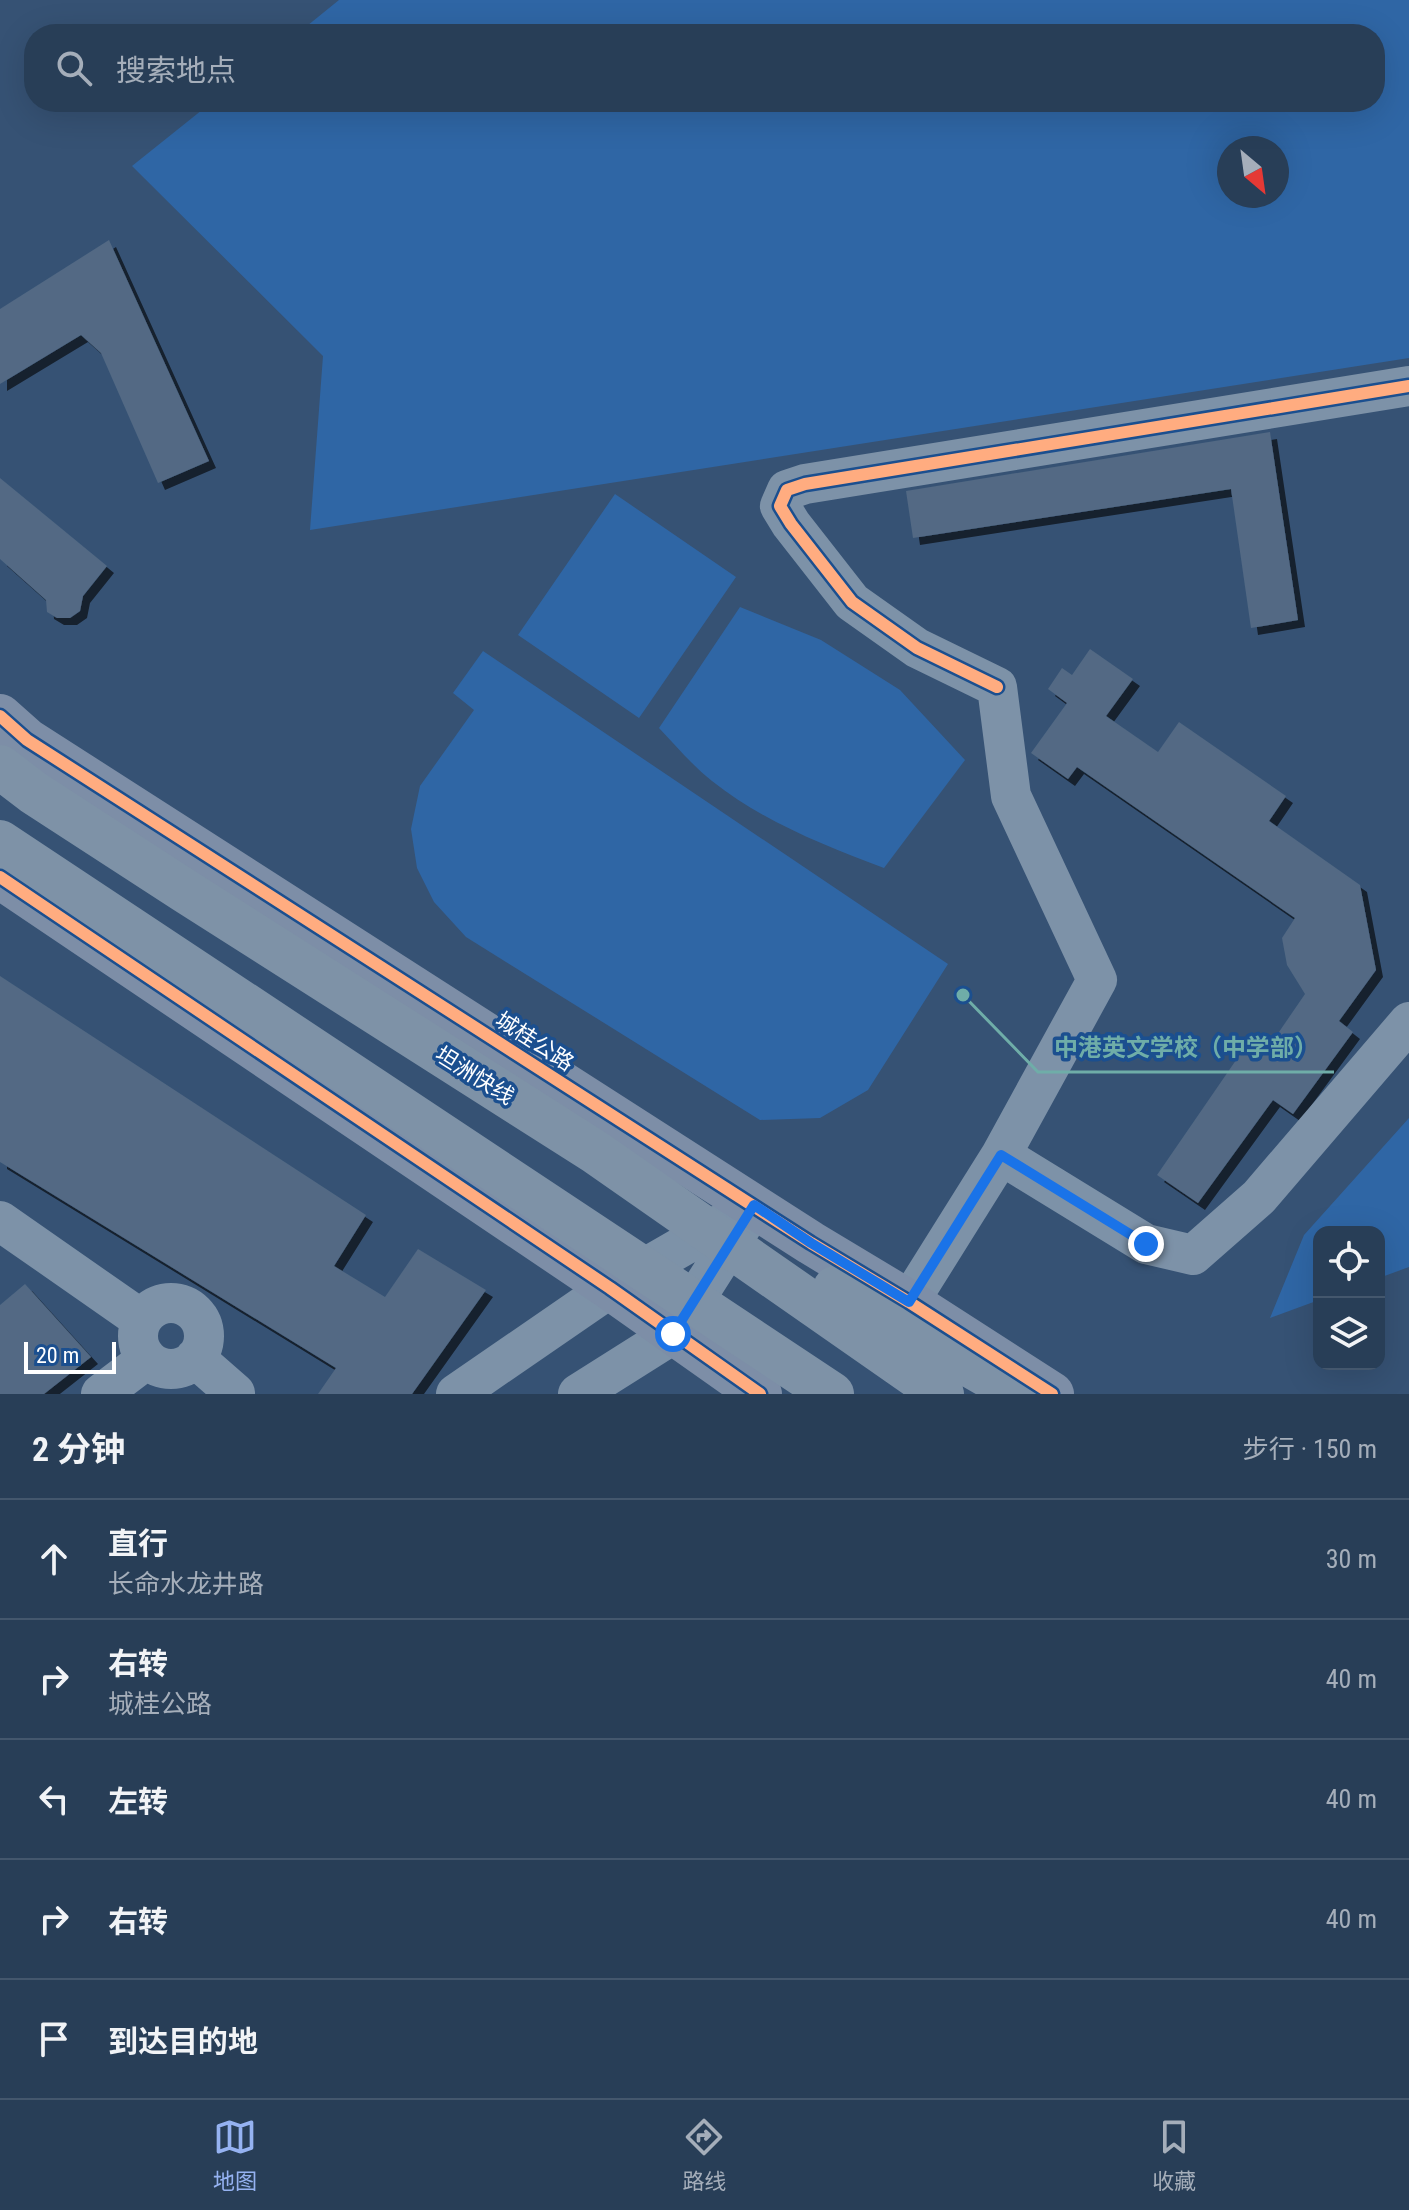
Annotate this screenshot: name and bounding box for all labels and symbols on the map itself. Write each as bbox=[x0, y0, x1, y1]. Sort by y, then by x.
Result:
north arrow bbox=[1217, 136, 1289, 208]
street label: 城桂公路 bbox=[491, 1007, 578, 1076]
callout: 中港英文学校（中学部） bbox=[1038, 1024, 1334, 1072]
text: 中港英文学校（中学部） bbox=[1054, 1034, 1318, 1062]
street label: 坦洲快线 bbox=[431, 1042, 519, 1109]
route end bbox=[1128, 1226, 1164, 1262]
route start bbox=[655, 1316, 691, 1352]
scale bar bbox=[24, 1338, 116, 1374]

